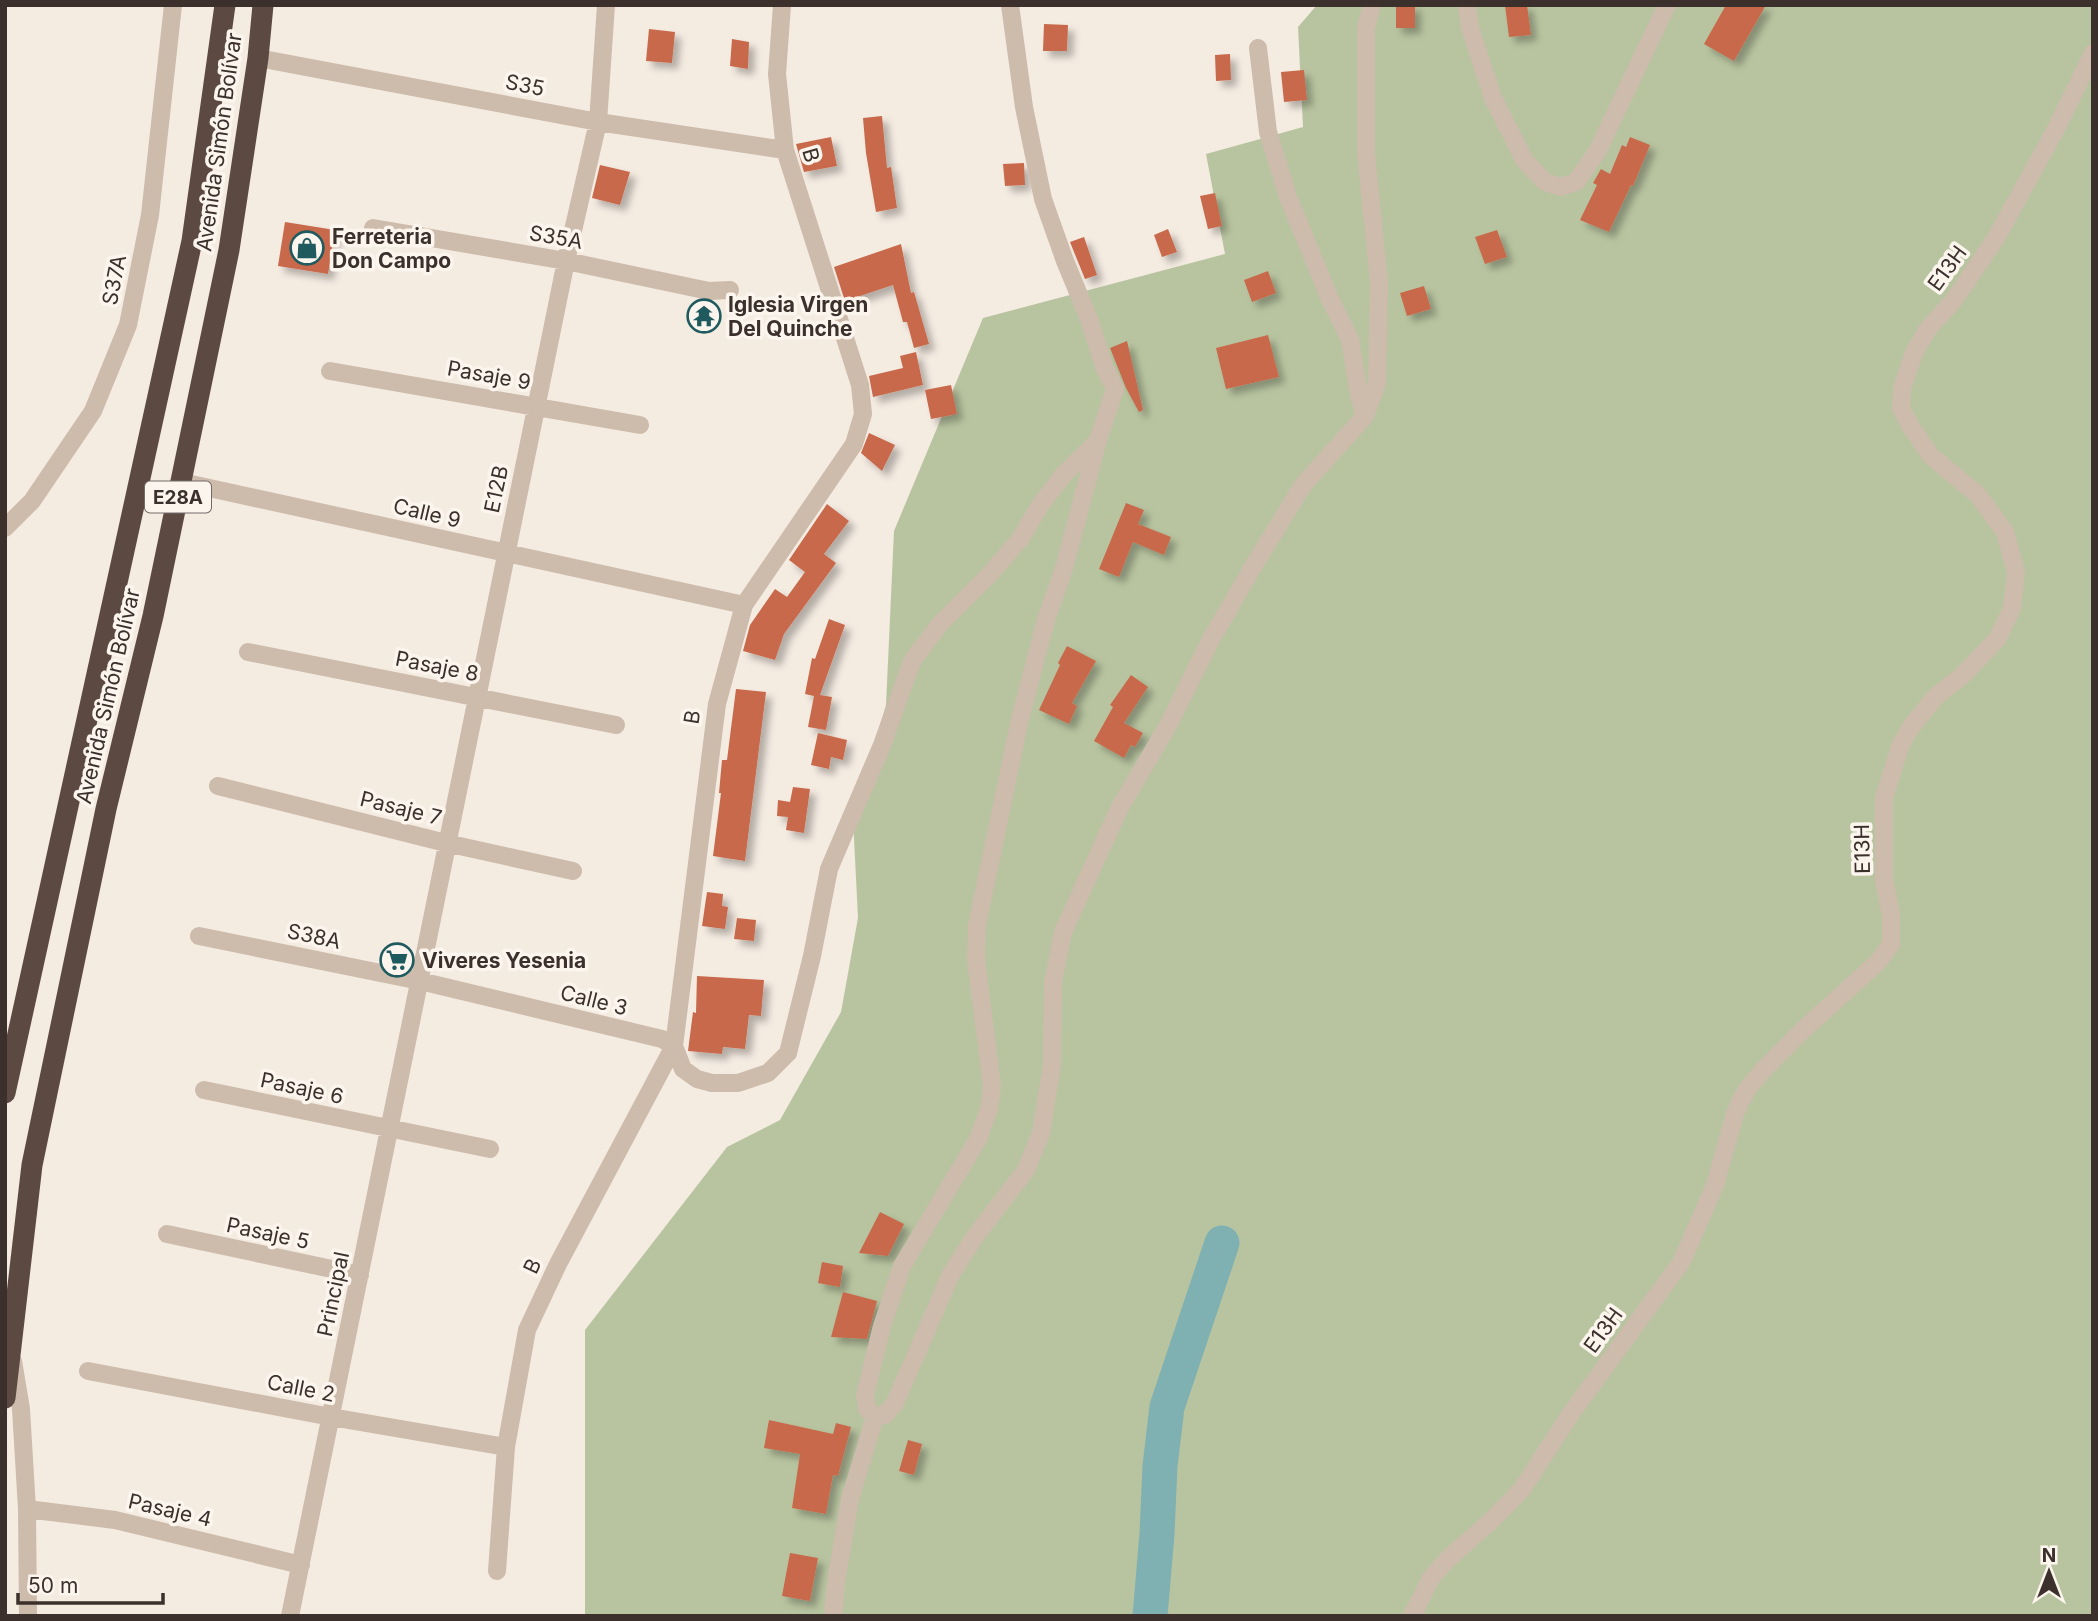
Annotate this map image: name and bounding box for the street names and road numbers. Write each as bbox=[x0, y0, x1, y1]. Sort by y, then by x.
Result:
street label: Avenida Simón Bolívar bbox=[191, 31, 247, 253]
street label: S35 bbox=[503, 69, 547, 101]
street label: B bbox=[797, 145, 825, 165]
street label: S35A bbox=[527, 220, 585, 254]
street label: E13H bbox=[1922, 241, 1972, 295]
street label: S37A bbox=[97, 253, 131, 307]
street label: Pasaje 9 bbox=[445, 355, 533, 395]
street label: E12B bbox=[479, 463, 513, 515]
road number: E28A bbox=[145, 482, 211, 512]
street label: Calle 9 bbox=[391, 493, 463, 533]
street label: Avenida Simón Bolívar bbox=[71, 586, 145, 806]
street label: Pasaje 8 bbox=[393, 646, 481, 686]
street label: B bbox=[679, 708, 705, 726]
street label: Pasaje 7 bbox=[358, 786, 444, 830]
street label: E13H bbox=[1849, 824, 1875, 874]
street label: S38A bbox=[285, 918, 343, 954]
street label: Calle 3 bbox=[558, 980, 630, 1020]
street label: Pasaje 6 bbox=[258, 1067, 346, 1109]
street label: Pasaje 5 bbox=[224, 1212, 312, 1254]
street label: Principal bbox=[312, 1249, 354, 1339]
street label: B bbox=[518, 1254, 546, 1278]
street label: E13H bbox=[1578, 1303, 1628, 1357]
street label: Calle 2 bbox=[265, 1369, 337, 1407]
street label: Pasaje 4 bbox=[126, 1488, 214, 1532]

